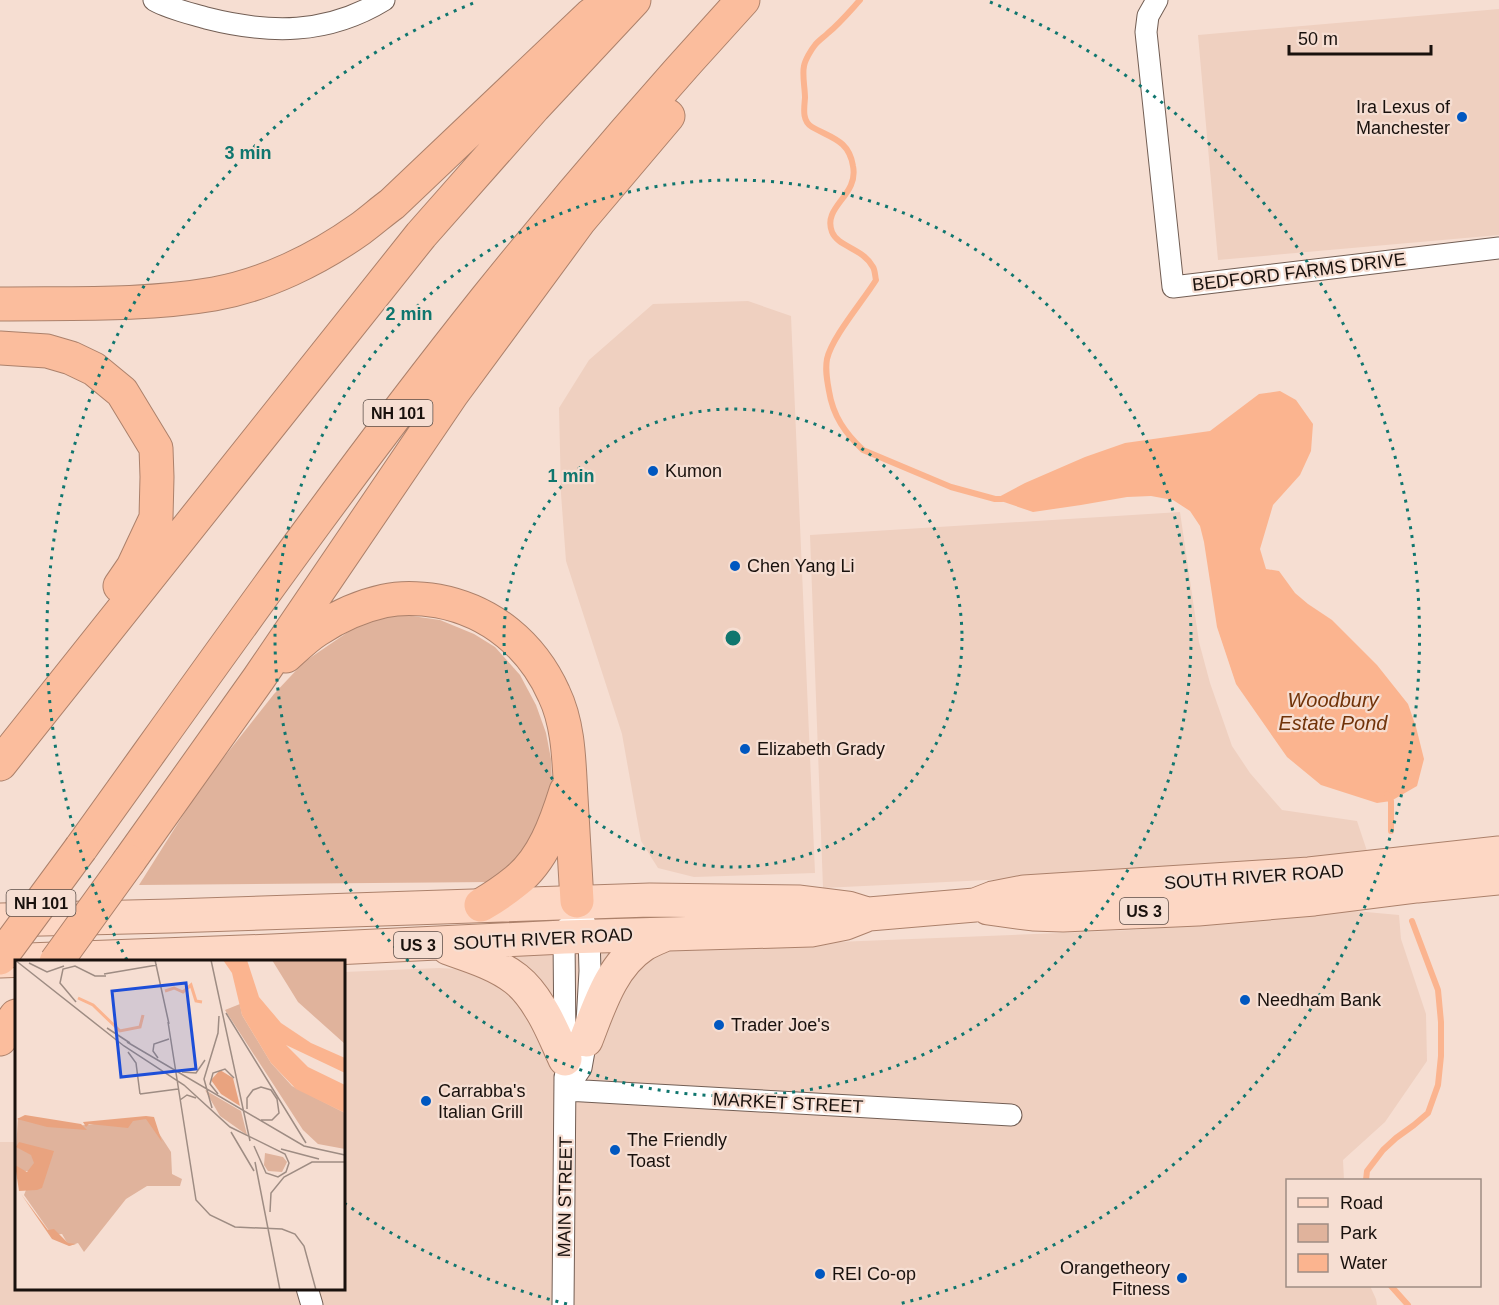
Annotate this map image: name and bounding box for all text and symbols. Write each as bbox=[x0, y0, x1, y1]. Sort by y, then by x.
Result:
scale bar bbox=[1289, 18, 1432, 56]
text: 50 m bbox=[1298, 29, 1338, 49]
place label: Ira Lexus of Manchester bbox=[1356, 97, 1451, 138]
marker: Ira Lexus of Manchester bbox=[1455, 110, 1469, 124]
text: 3 min bbox=[224, 143, 272, 163]
street label: BEDFORD FARMS DRIVE bbox=[1191, 249, 1407, 295]
text: 2 min bbox=[385, 304, 433, 324]
road number: NH 101 bbox=[364, 400, 432, 426]
place label: Kumon bbox=[665, 461, 722, 481]
marker: Kumon bbox=[646, 464, 660, 478]
text: 1 min bbox=[547, 466, 595, 486]
place label: Chen Yang Li bbox=[747, 556, 854, 576]
marker: Chen Yang Li bbox=[728, 559, 742, 573]
centre of rings bbox=[723, 628, 743, 648]
water label: Woodbury Estate Pond bbox=[1279, 689, 1388, 734]
place label: Elizabeth Grady bbox=[757, 739, 885, 759]
marker: Elizabeth Grady bbox=[738, 742, 752, 756]
street label: SOUTH RIVER ROAD bbox=[1164, 861, 1344, 893]
road number: NH 101 bbox=[6, 890, 76, 916]
road number: US 3 bbox=[1120, 898, 1168, 924]
street label: SOUTH RIVER ROAD bbox=[453, 924, 633, 954]
road number: US 3 bbox=[394, 932, 442, 958]
inset map bbox=[15, 960, 345, 1290]
place label: Needham Bank bbox=[1257, 990, 1382, 1010]
marker: Needham Bank bbox=[1238, 993, 1252, 1007]
place label: Trader Joe's bbox=[731, 1015, 830, 1035]
marker: Trader Joe's bbox=[712, 1018, 726, 1032]
place label: Carrabba's Italian Grill bbox=[438, 1081, 525, 1122]
street label: MARKET STREET bbox=[712, 1089, 864, 1117]
marker: Carrabba's Italian Grill bbox=[419, 1094, 433, 1108]
place label: The Friendly Toast bbox=[627, 1130, 727, 1171]
street label: MAIN STREET bbox=[554, 1136, 576, 1258]
marker: The Friendly Toast bbox=[608, 1143, 622, 1157]
legend bbox=[1286, 1179, 1481, 1287]
text: Road bbox=[1340, 1193, 1383, 1213]
text: Park bbox=[1340, 1223, 1378, 1243]
text: Water bbox=[1340, 1253, 1387, 1273]
place label: Orangetheory Fitness bbox=[1060, 1258, 1170, 1299]
place label: REI Co-op bbox=[832, 1264, 916, 1284]
marker: REI Co-op bbox=[813, 1267, 827, 1281]
marker: Orangetheory Fitness bbox=[1175, 1271, 1189, 1285]

